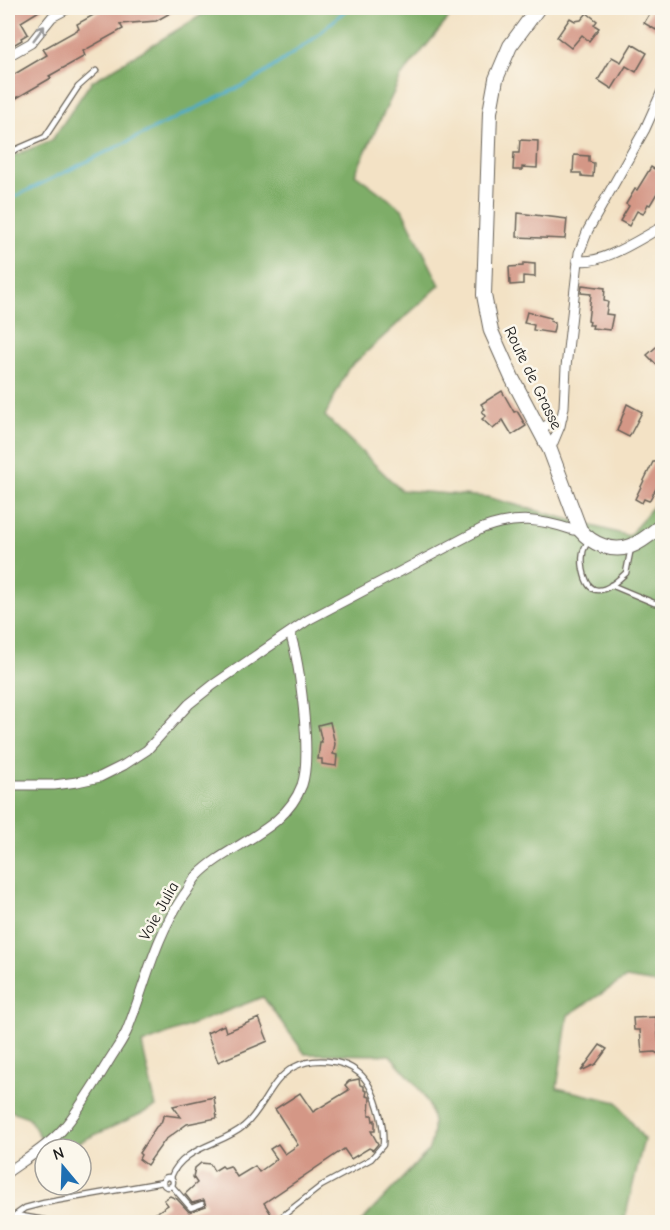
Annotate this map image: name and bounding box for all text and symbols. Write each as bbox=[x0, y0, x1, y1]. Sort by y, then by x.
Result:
one-way arrow bbox=[33, 25, 46, 41]
street label: Route de Grasse bbox=[500, 324, 566, 432]
street label: Voie Julia bbox=[136, 879, 182, 943]
north arrow bbox=[33, 1137, 93, 1197]
text: N bbox=[51, 1144, 66, 1164]

